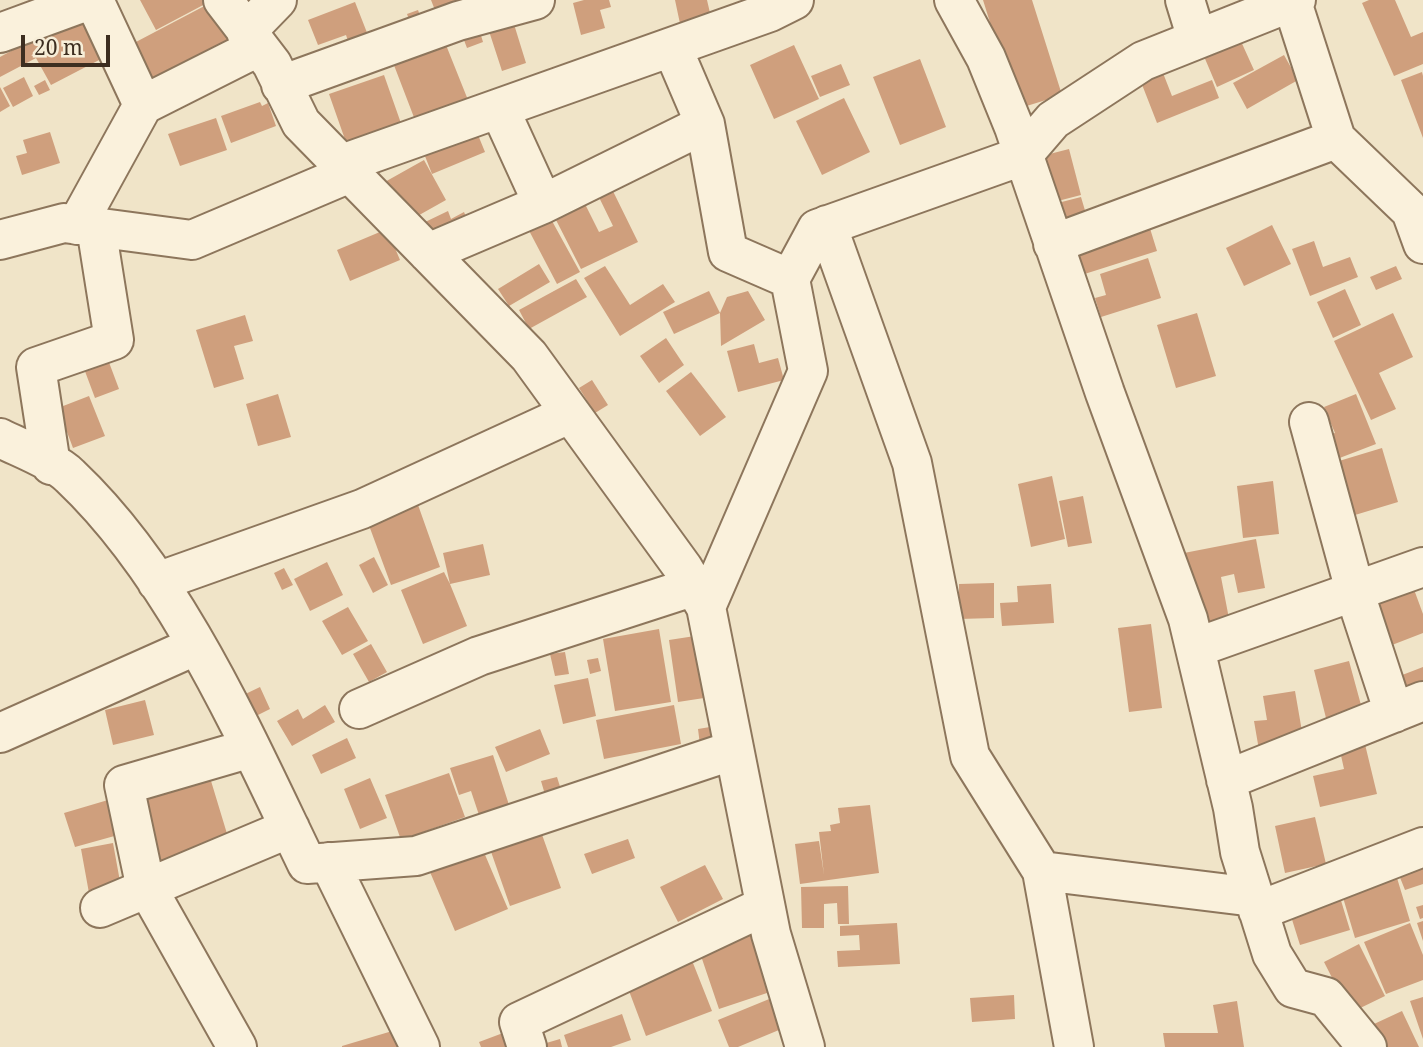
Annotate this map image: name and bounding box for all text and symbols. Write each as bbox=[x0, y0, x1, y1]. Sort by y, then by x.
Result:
scale bar bbox=[24, 21, 114, 65]
text: 20 m bbox=[34, 33, 83, 61]

